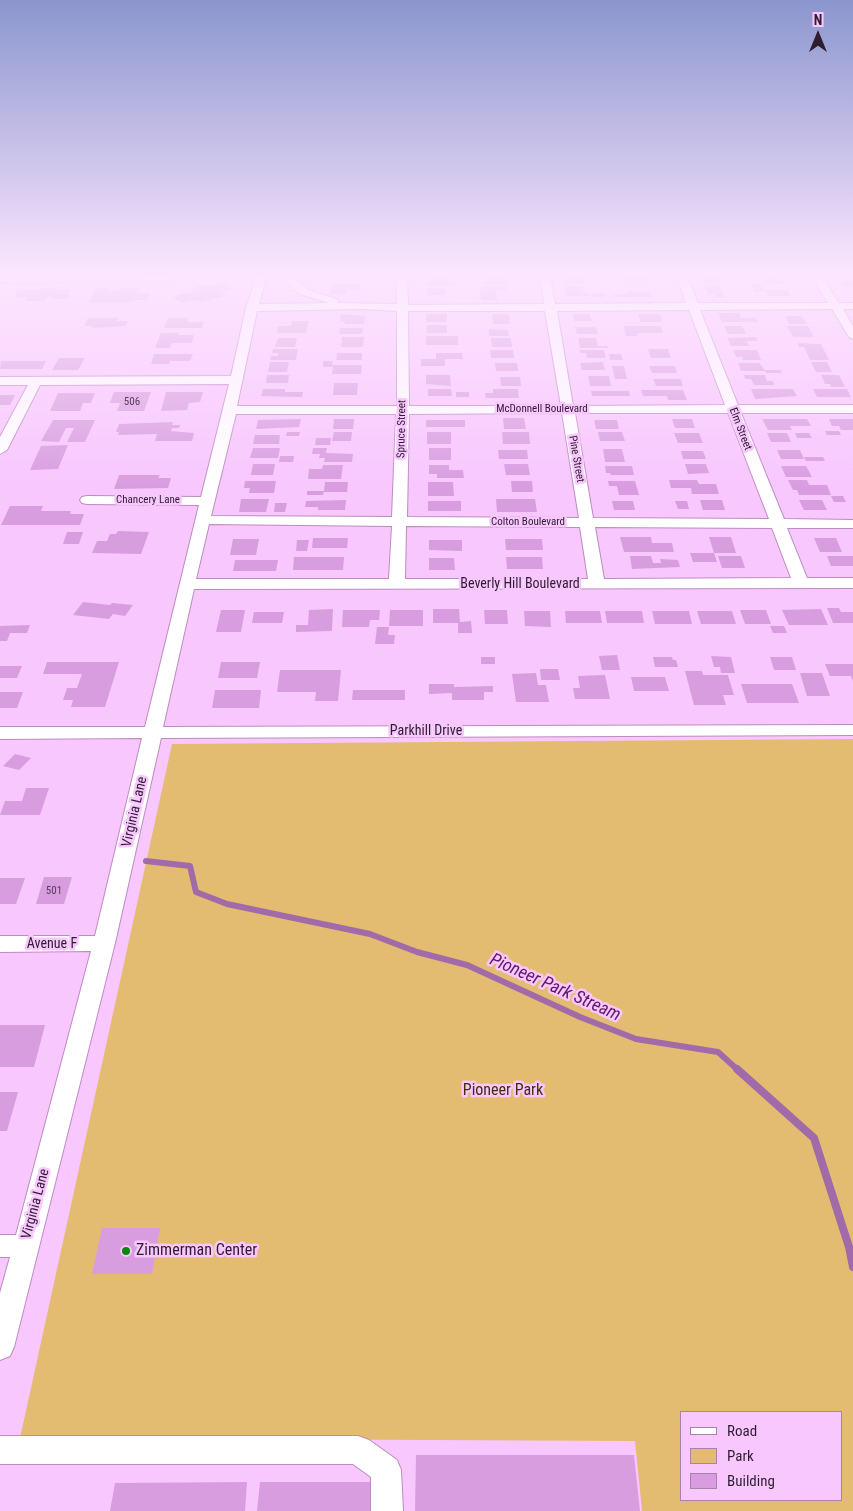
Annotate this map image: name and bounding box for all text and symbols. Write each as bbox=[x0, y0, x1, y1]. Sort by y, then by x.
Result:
north arrow bbox=[793, 10, 843, 60]
text: N bbox=[814, 12, 822, 28]
house number: 506 bbox=[124, 395, 140, 409]
street label: Spruce Street bbox=[395, 400, 409, 458]
street label: McDonnell Boulevard bbox=[496, 402, 588, 416]
street label: Elm Street bbox=[726, 406, 754, 452]
street label: Pine Street bbox=[565, 435, 587, 483]
street label: Chancery Lane bbox=[116, 493, 180, 507]
street label: Colton Boulevard bbox=[491, 515, 565, 529]
street label: Beverly Hill Boulevard bbox=[460, 576, 580, 592]
street label: Parkhill Drive bbox=[390, 723, 462, 739]
street label: Virginia Lane bbox=[119, 775, 151, 849]
house number: 501 bbox=[46, 884, 62, 898]
street label: Avenue F bbox=[27, 936, 77, 952]
water label: Pioneer Park Stream bbox=[486, 949, 624, 1027]
park label: Pioneer Park bbox=[463, 1081, 543, 1101]
street label: Virginia Lane bbox=[19, 1167, 53, 1241]
place label: Zimmerman Center bbox=[136, 1241, 257, 1261]
marker: Zimmerman Center bbox=[120, 1245, 132, 1257]
legend bbox=[680, 1411, 843, 1501]
text: Road bbox=[727, 1422, 757, 1440]
text: Park bbox=[727, 1447, 754, 1465]
text: Building bbox=[727, 1472, 775, 1490]

